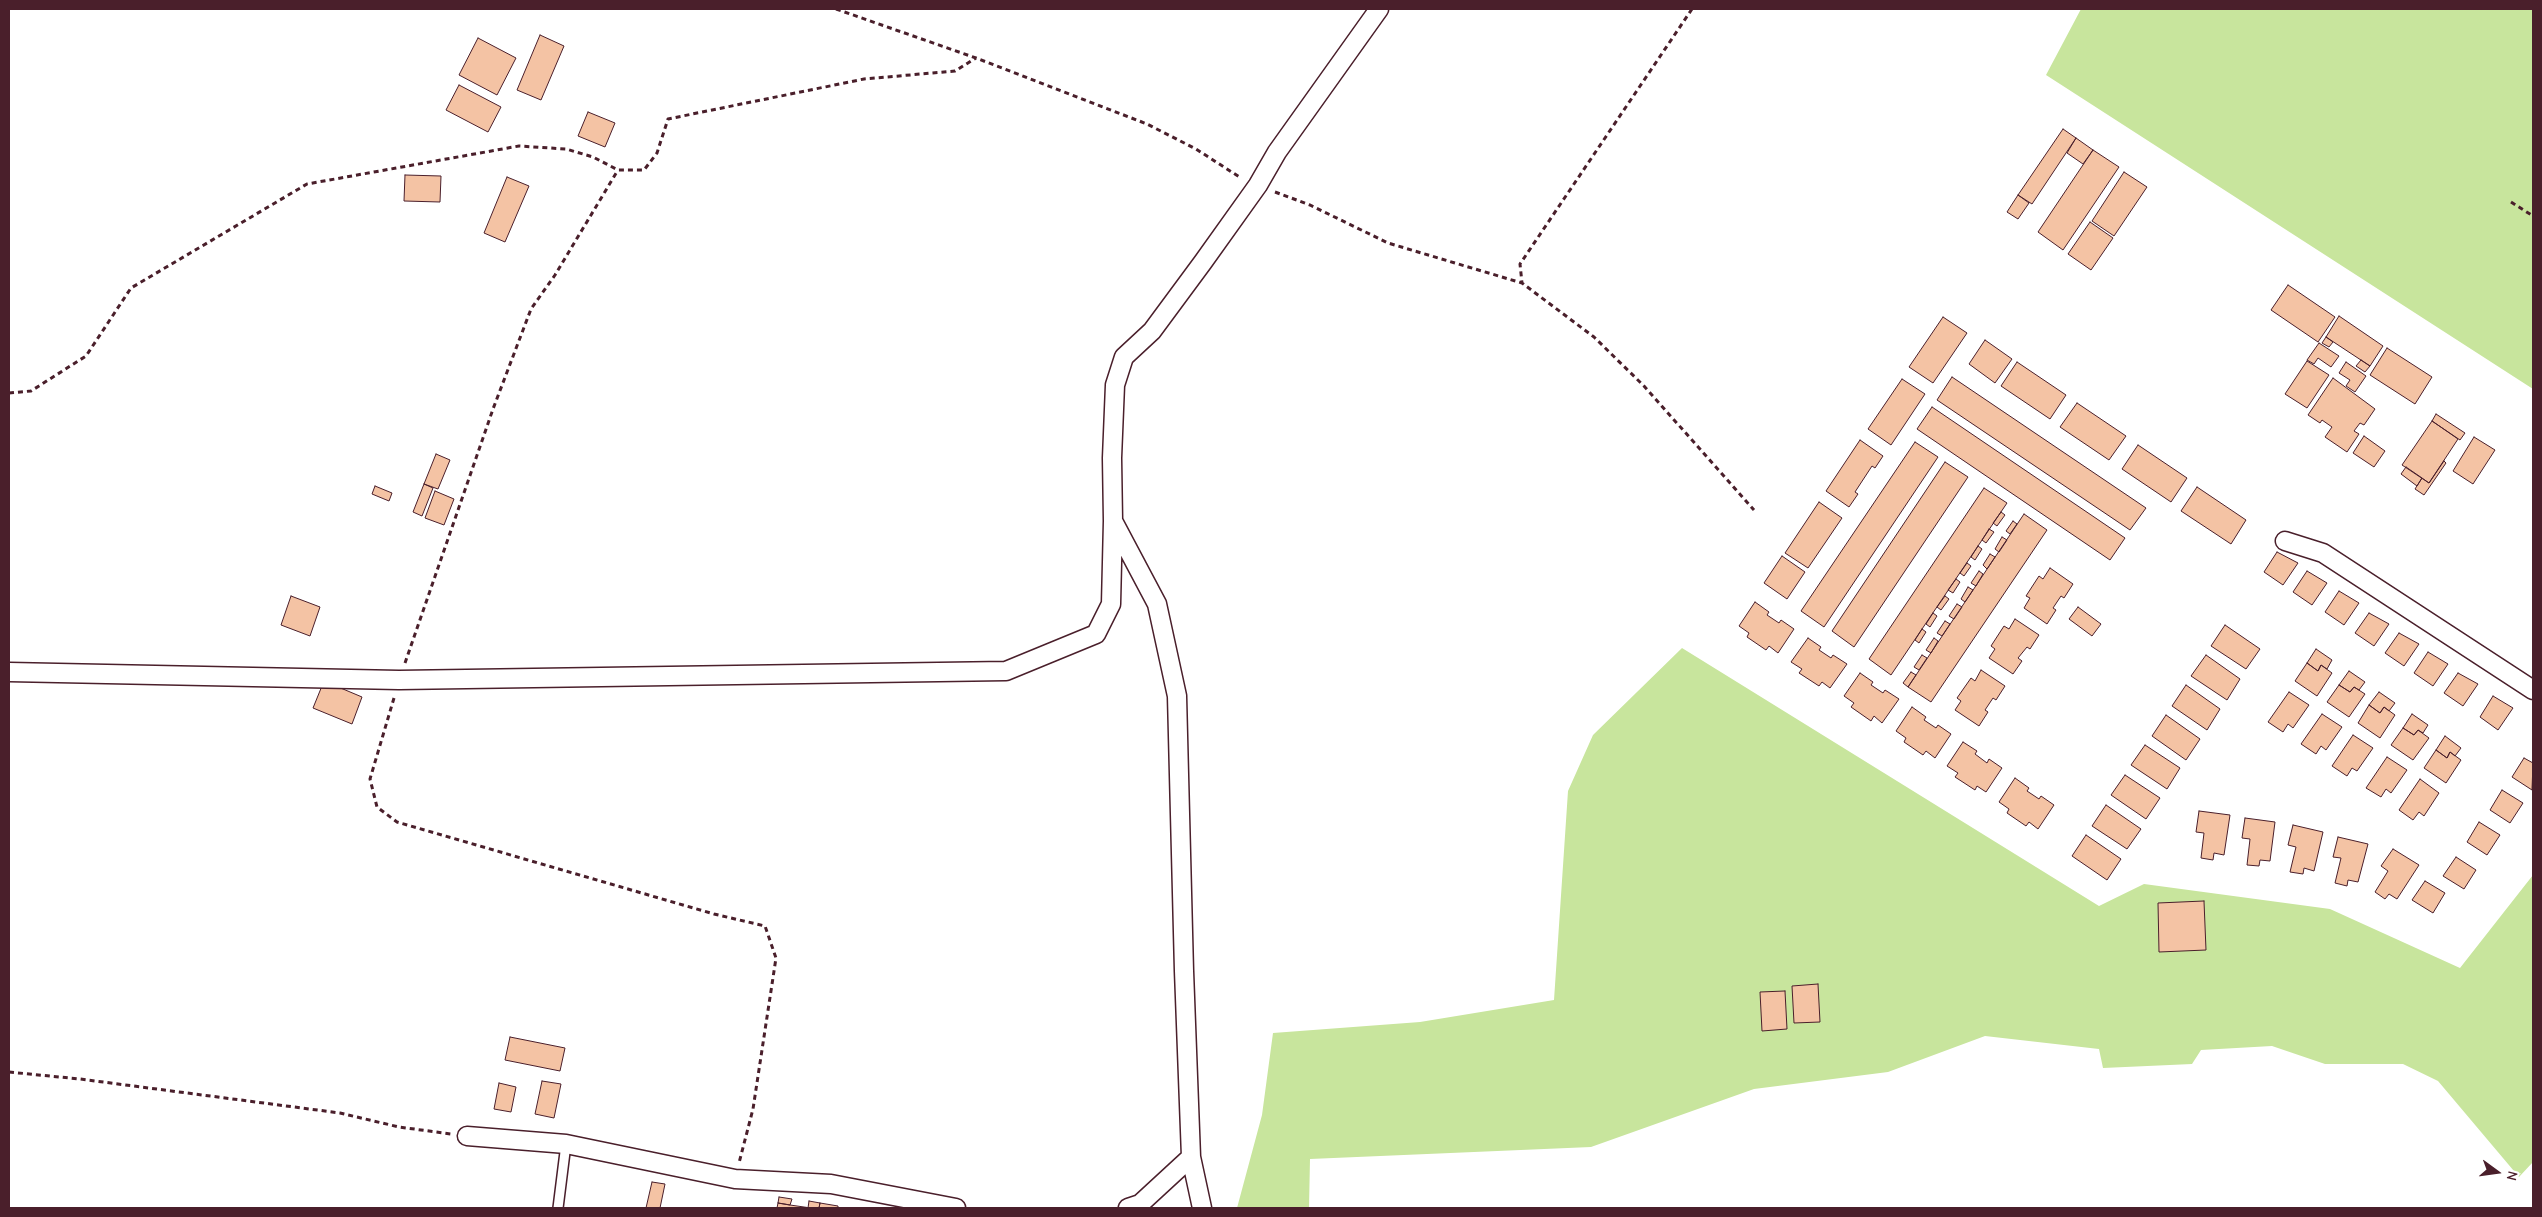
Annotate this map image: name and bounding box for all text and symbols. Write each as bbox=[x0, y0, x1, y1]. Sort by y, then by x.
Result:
north arrow bbox=[2472, 1147, 2522, 1197]
text: N bbox=[2503, 1169, 2521, 1182]

